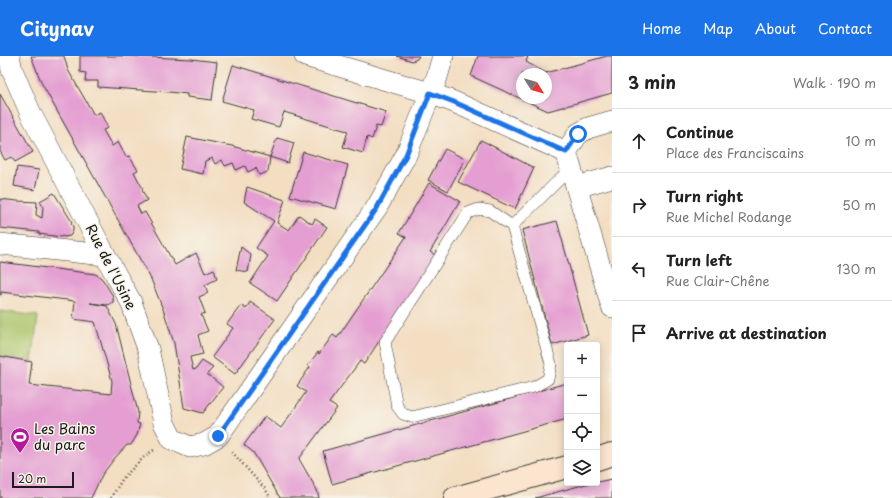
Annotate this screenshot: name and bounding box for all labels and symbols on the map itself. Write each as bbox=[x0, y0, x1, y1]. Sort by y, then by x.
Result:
north arrow bbox=[516, 68, 552, 104]
route start bbox=[569, 125, 587, 143]
street label: Rue de l'Usine bbox=[81, 220, 142, 313]
place label: Les Bains du parc bbox=[34, 418, 95, 455]
sports icon: Les Bains du parc bbox=[9, 426, 31, 454]
route end bbox=[209, 427, 227, 445]
scale bar bbox=[12, 470, 74, 489]

